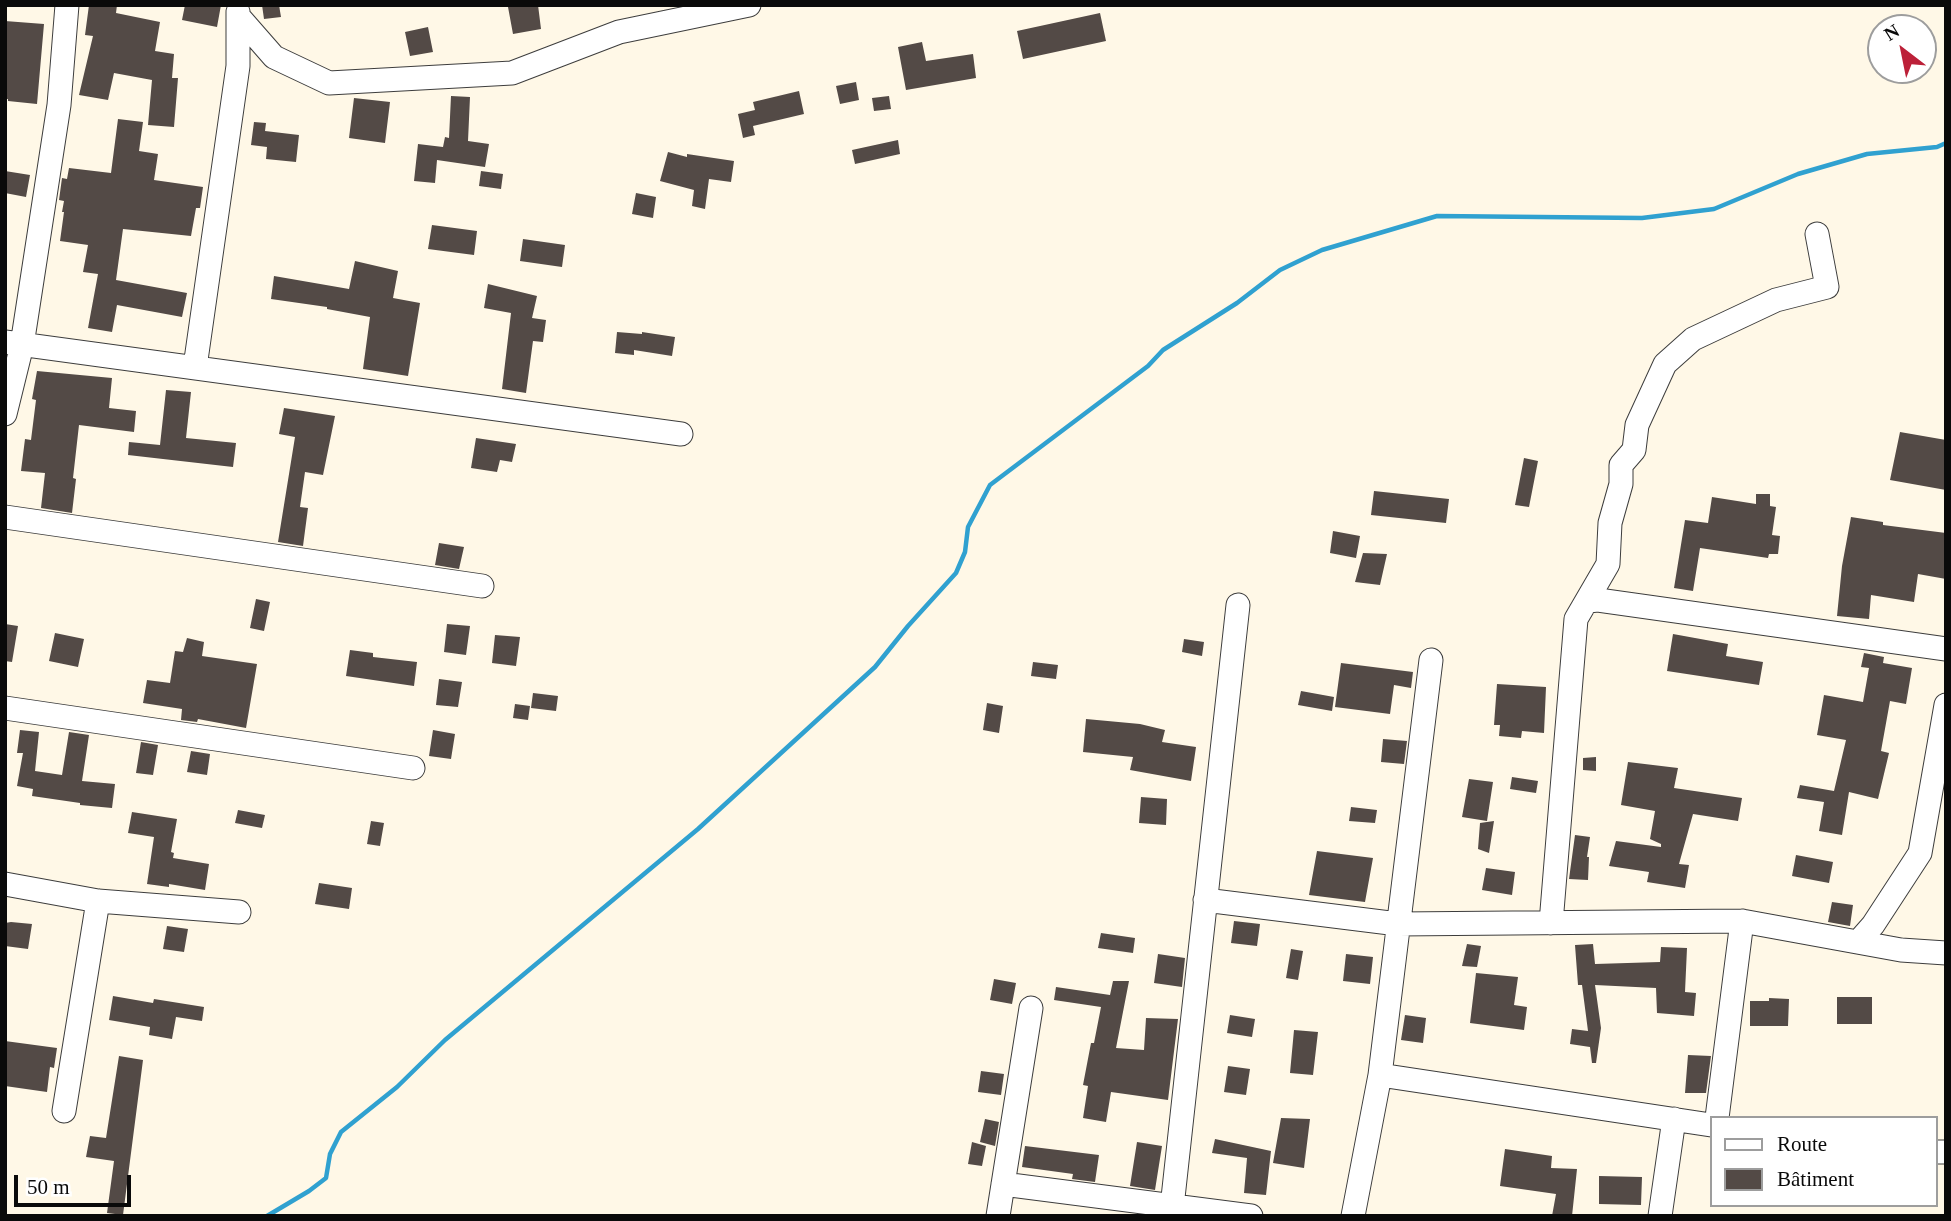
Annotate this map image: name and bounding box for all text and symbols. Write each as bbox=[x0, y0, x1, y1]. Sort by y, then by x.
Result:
north arrow bbox=[1867, 14, 1937, 84]
text: N bbox=[1880, 20, 1903, 45]
legend bbox=[1710, 1116, 1937, 1207]
text: Route bbox=[1777, 1132, 1827, 1156]
scale bar bbox=[18, 1162, 135, 1206]
text: Bâtiment bbox=[1777, 1167, 1854, 1191]
text: 50 m bbox=[27, 1175, 70, 1199]

